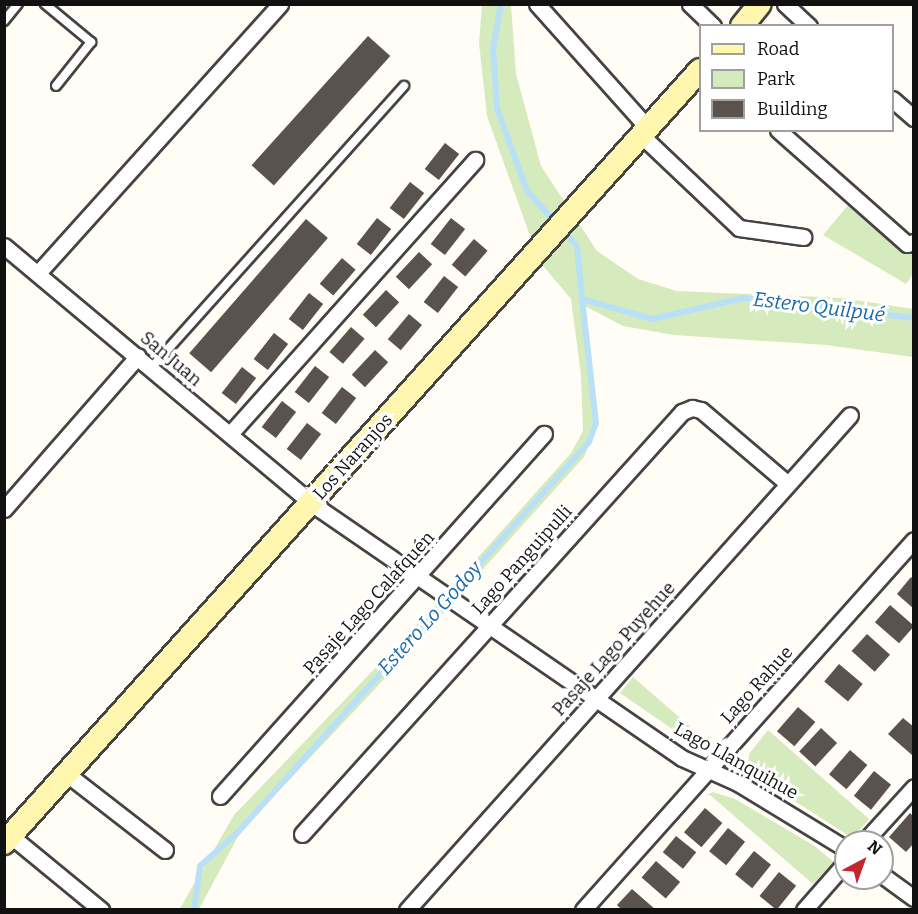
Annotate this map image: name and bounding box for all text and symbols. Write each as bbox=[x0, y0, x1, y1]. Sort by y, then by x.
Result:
legend bbox=[699, 24, 894, 132]
text: Road bbox=[757, 38, 799, 60]
text: Park bbox=[757, 68, 795, 90]
text: Building bbox=[757, 98, 828, 120]
water label: Estero Quilpué bbox=[752, 287, 886, 327]
street label: San Juan bbox=[136, 327, 206, 391]
street label: Los Naranjos bbox=[309, 409, 397, 505]
street label: Lago Panguipulli bbox=[467, 501, 577, 619]
street label: Pasaje Lago Calafquén bbox=[299, 527, 439, 679]
water label: Estero Lo Godoy bbox=[373, 556, 487, 680]
street label: Pasaje Lago Puyehue bbox=[548, 578, 680, 720]
street label: Lago Rahue bbox=[717, 642, 797, 728]
street label: Lago Llanquihue bbox=[670, 718, 802, 804]
north arrow bbox=[834, 830, 894, 890]
text: N bbox=[864, 836, 886, 859]

